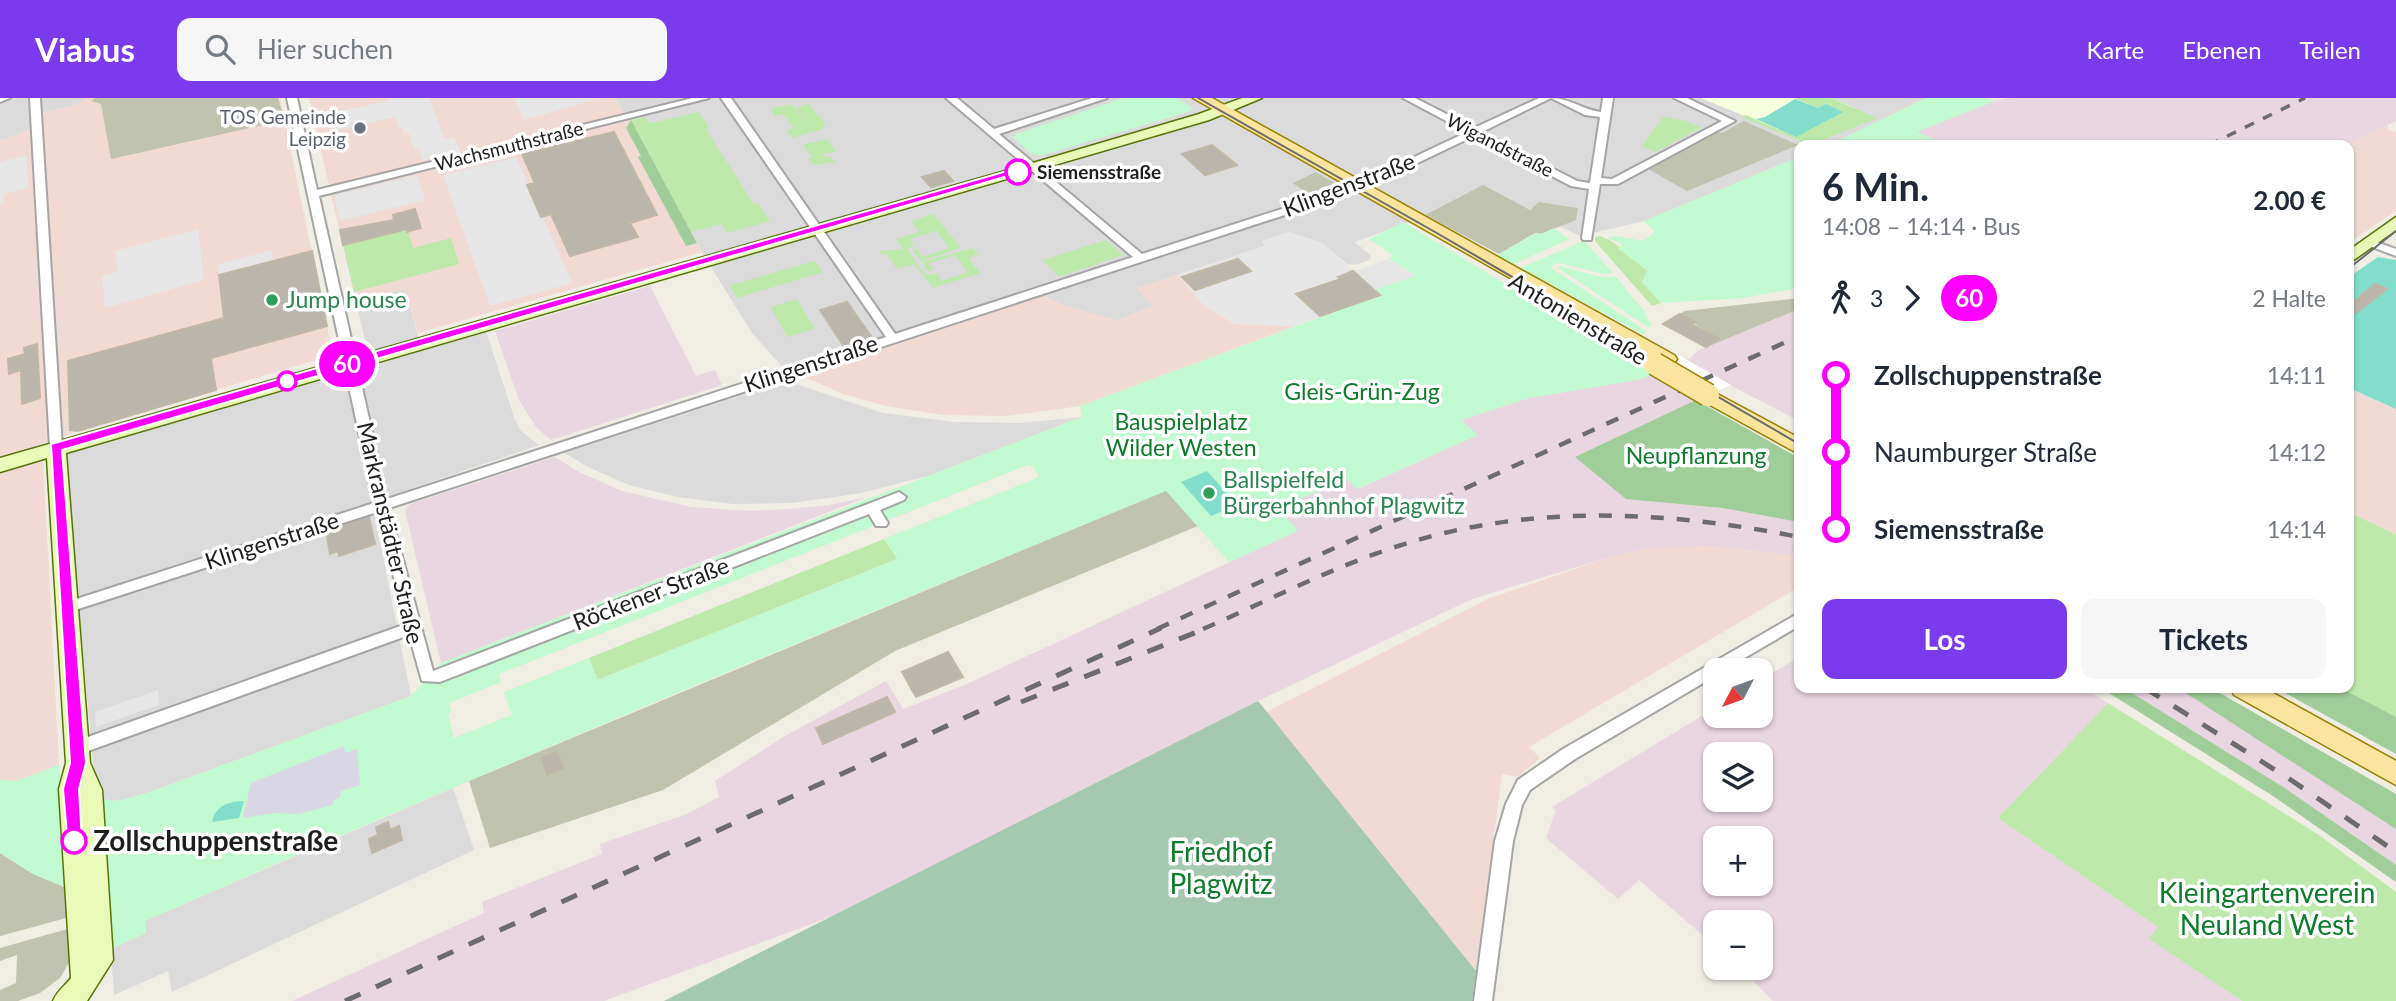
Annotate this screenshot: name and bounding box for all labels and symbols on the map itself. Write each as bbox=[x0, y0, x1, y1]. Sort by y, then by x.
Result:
place label: TOS Gemeinde Leipzig bbox=[220, 105, 346, 150]
street label: Wigandstraße bbox=[1443, 108, 1558, 181]
street label: Wachsmuthstraße bbox=[432, 116, 585, 175]
marker: TOS Gemeinde Leipzig bbox=[352, 120, 368, 136]
street label: Klingenstraße bbox=[1279, 146, 1419, 222]
marker: Siemensstraße bbox=[1005, 159, 1031, 185]
place label: Siemensstraße bbox=[1037, 160, 1161, 183]
street label: Antonienstraße bbox=[1504, 266, 1653, 370]
place label: Jump house bbox=[286, 285, 407, 313]
marker: Jump house bbox=[264, 292, 280, 308]
street label: Klingenstraße bbox=[740, 328, 881, 398]
line badge: 60 bbox=[316, 341, 378, 387]
unlabelled marker bbox=[277, 371, 297, 391]
park label: Gleis-Grün-Zug bbox=[1284, 377, 1440, 405]
park label: Bauspielplatz Wilder Westen bbox=[1106, 407, 1256, 461]
street label: Markranstädter Straße bbox=[352, 419, 430, 646]
park label: Neupflanzung bbox=[1626, 441, 1766, 469]
place label: Ballspielfeld Bürgerbahnhof Plagwitz bbox=[1223, 465, 1465, 519]
marker: Ballspielfeld Bürgerbahnhof Plagwitz bbox=[1201, 485, 1217, 501]
street label: Klingenstraße bbox=[201, 505, 342, 575]
street label: Röckener Straße bbox=[569, 550, 733, 636]
north arrow bbox=[1703, 658, 1773, 728]
place label: Zollschuppenstraße bbox=[93, 823, 338, 857]
marker: Zollschuppenstraße bbox=[61, 828, 87, 854]
park label: Friedhof Plagwitz bbox=[1169, 834, 1273, 900]
park label: Kleingartenverein Neuland West bbox=[2159, 875, 2375, 941]

